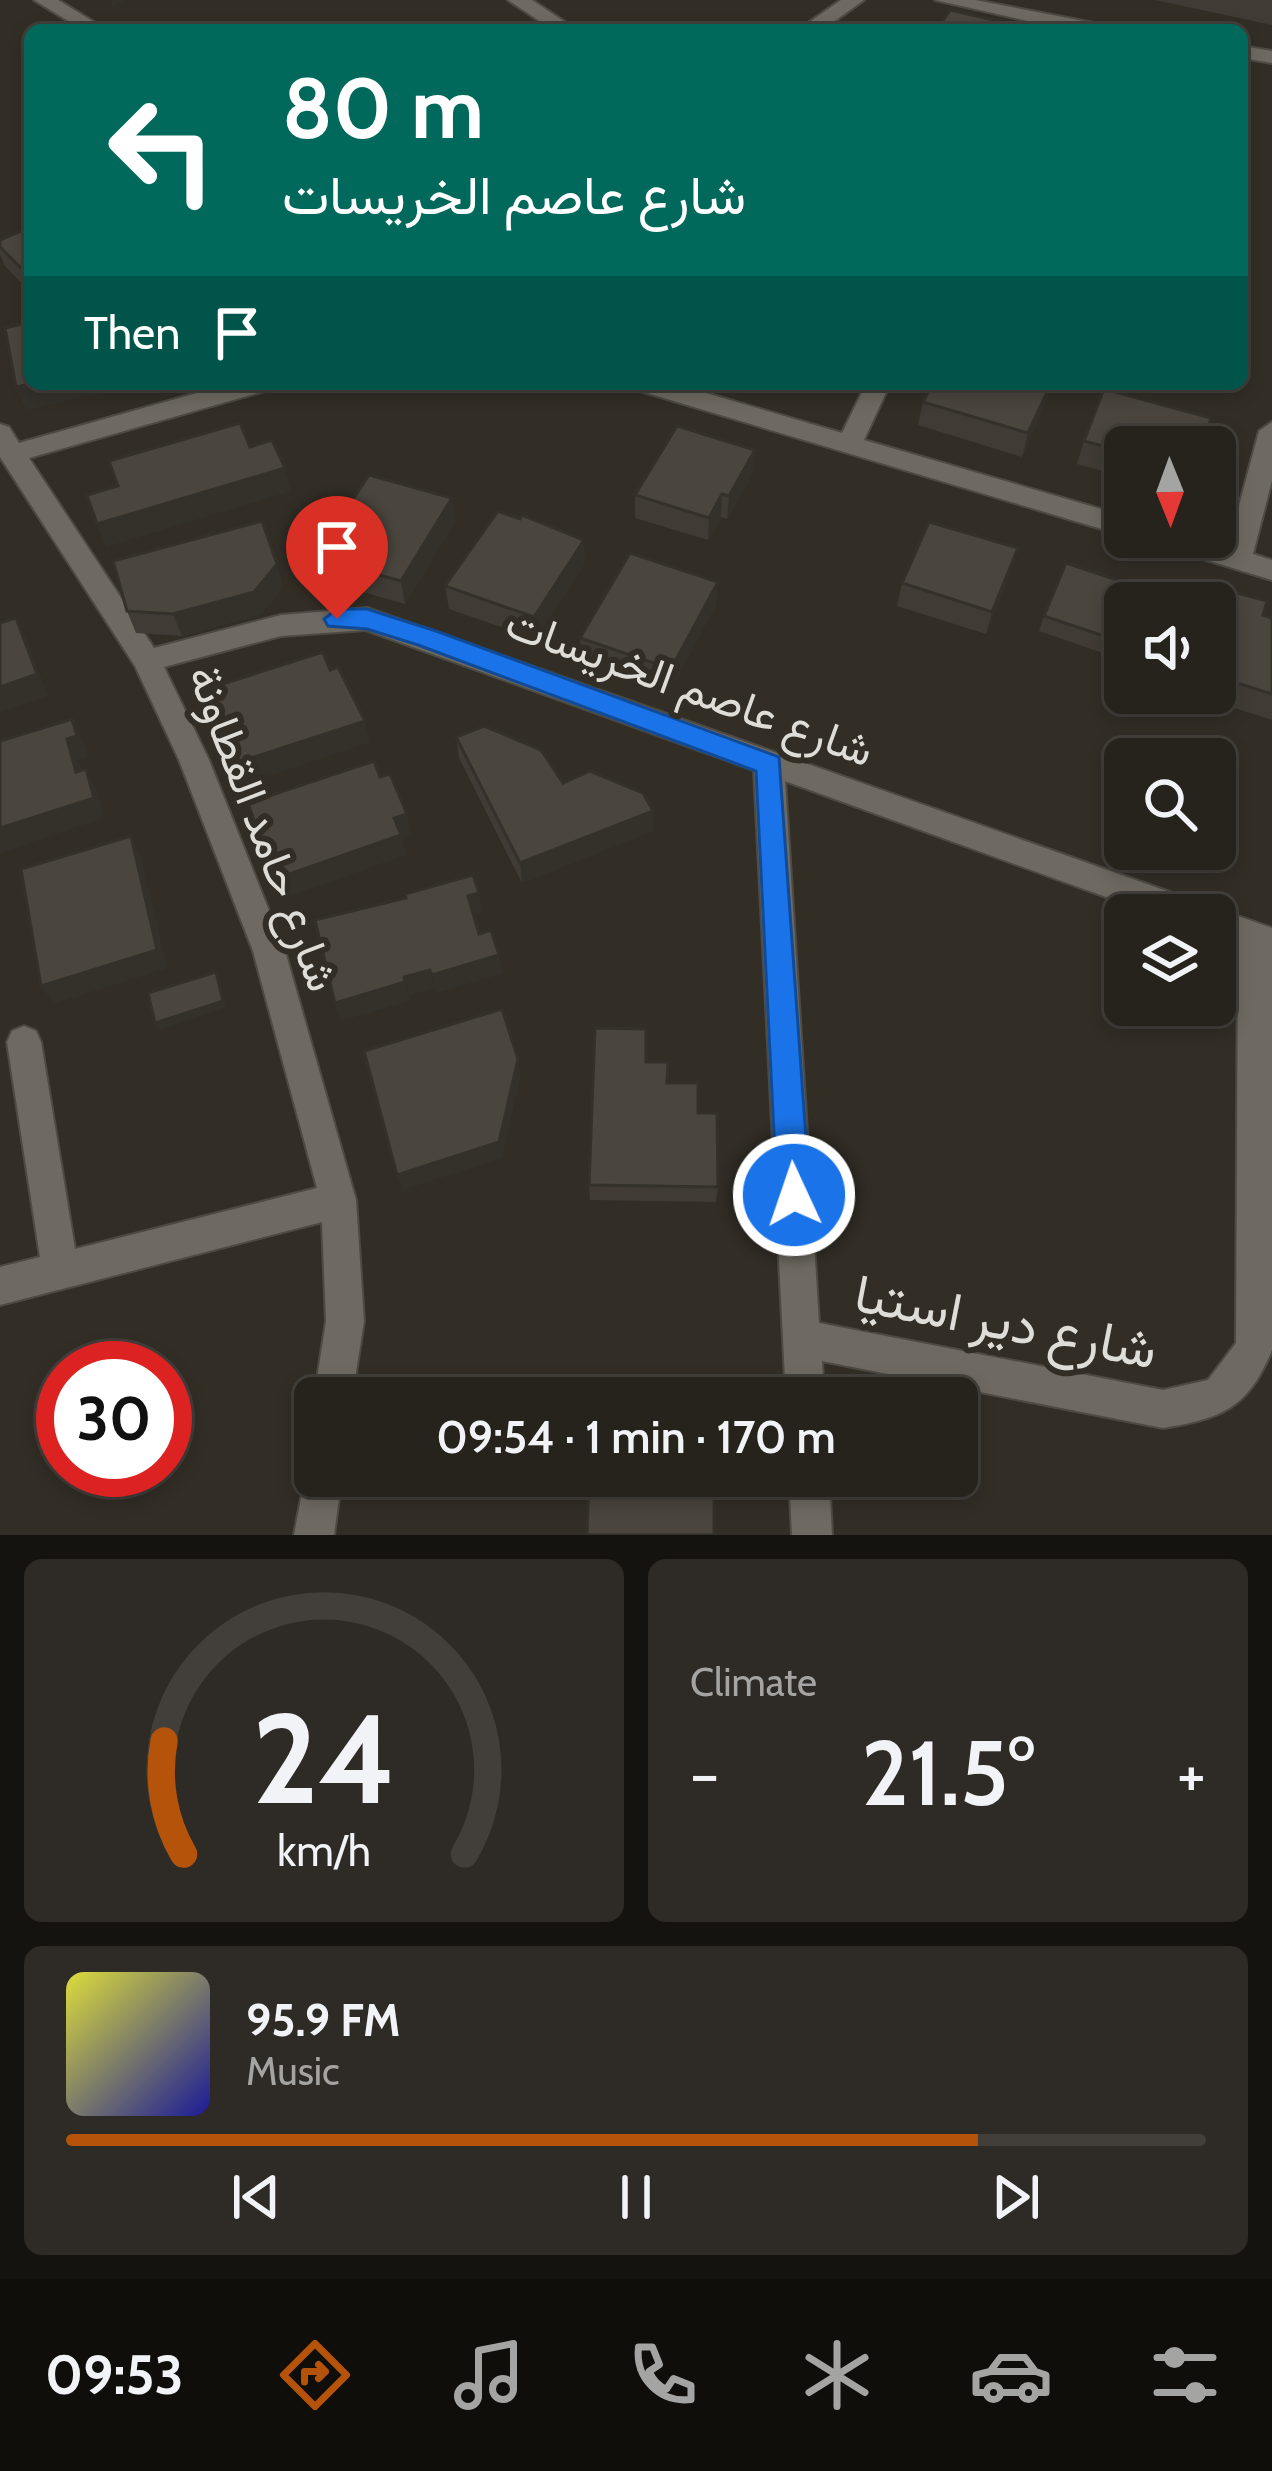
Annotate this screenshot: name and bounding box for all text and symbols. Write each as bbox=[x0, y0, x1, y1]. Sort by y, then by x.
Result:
text: 80 m bbox=[282, 57, 484, 159]
icon: left bbox=[84, 72, 240, 228]
text: شارع عاصم الخريسات bbox=[282, 162, 746, 228]
icon: arrive bbox=[204, 300, 270, 366]
text: Then bbox=[84, 306, 180, 360]
north arrow bbox=[1104, 426, 1236, 558]
map controls bbox=[1104, 426, 1236, 1026]
pin bbox=[286, 496, 388, 619]
icon: arrive bbox=[304, 514, 370, 580]
button: sound bbox=[1104, 582, 1236, 714]
street label: شارع عاصم الخريسات bbox=[498, 594, 881, 781]
street label: شارع حامد القطاونة bbox=[173, 657, 351, 1000]
button: search bbox=[1104, 738, 1236, 870]
button: layers bbox=[1104, 894, 1236, 1026]
position arrow bbox=[731, 1132, 857, 1258]
street label: شارع دير استيا bbox=[849, 1259, 1163, 1387]
speed limit sign: 30 bbox=[36, 1341, 192, 1497]
text: 09:54 · 1 min · 170 m bbox=[436, 1410, 836, 1464]
text: Climate bbox=[690, 1658, 817, 1706]
text: 24 bbox=[252, 1683, 396, 1834]
text: 21.5° bbox=[861, 1718, 1035, 1828]
text: − bbox=[690, 1733, 719, 1814]
text: + bbox=[1177, 1733, 1206, 1814]
text: km/h bbox=[277, 1824, 371, 1876]
text: 95.9 FM bbox=[246, 1993, 401, 2047]
text: Music bbox=[246, 2047, 340, 2095]
icon: previous bbox=[223, 2164, 289, 2230]
icon: pause bbox=[603, 2164, 669, 2230]
icon: next bbox=[983, 2164, 1049, 2230]
icon: directions bbox=[273, 2333, 357, 2417]
icon: music bbox=[447, 2333, 531, 2417]
icon: phone bbox=[621, 2333, 705, 2417]
icon: climate bbox=[795, 2333, 879, 2417]
icon: car bbox=[969, 2333, 1053, 2417]
icon: filters bbox=[1143, 2333, 1227, 2417]
text: 09:53 bbox=[45, 2342, 184, 2408]

